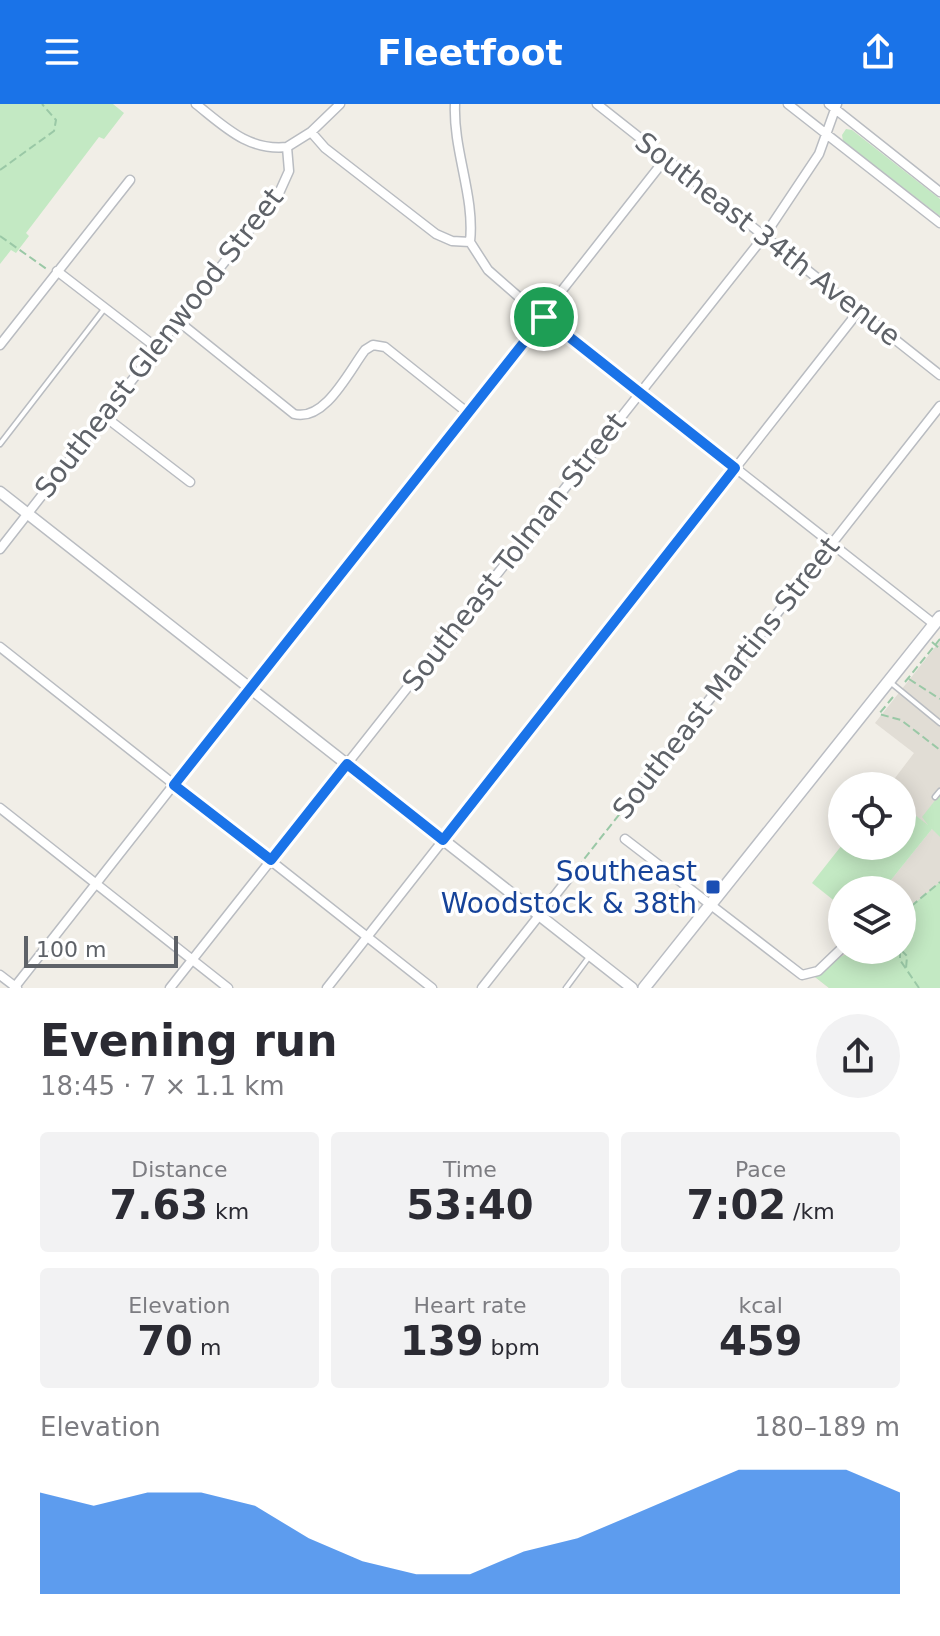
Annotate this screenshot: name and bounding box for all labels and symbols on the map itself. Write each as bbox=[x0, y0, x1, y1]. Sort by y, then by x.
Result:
street label: Southeast 34th Avenue bbox=[629, 125, 907, 353]
street label: Southeast Glenwood Street bbox=[28, 182, 290, 504]
pin bbox=[510, 283, 578, 351]
street label: Southeast Tolman Street bbox=[395, 406, 633, 698]
street label: Southeast Martins Street bbox=[606, 531, 846, 825]
place label: Southeast Woodstock & 38th bbox=[441, 855, 697, 920]
marker: Southeast Woodstock & 38th bbox=[704, 878, 722, 896]
scale bar bbox=[24, 932, 178, 968]

